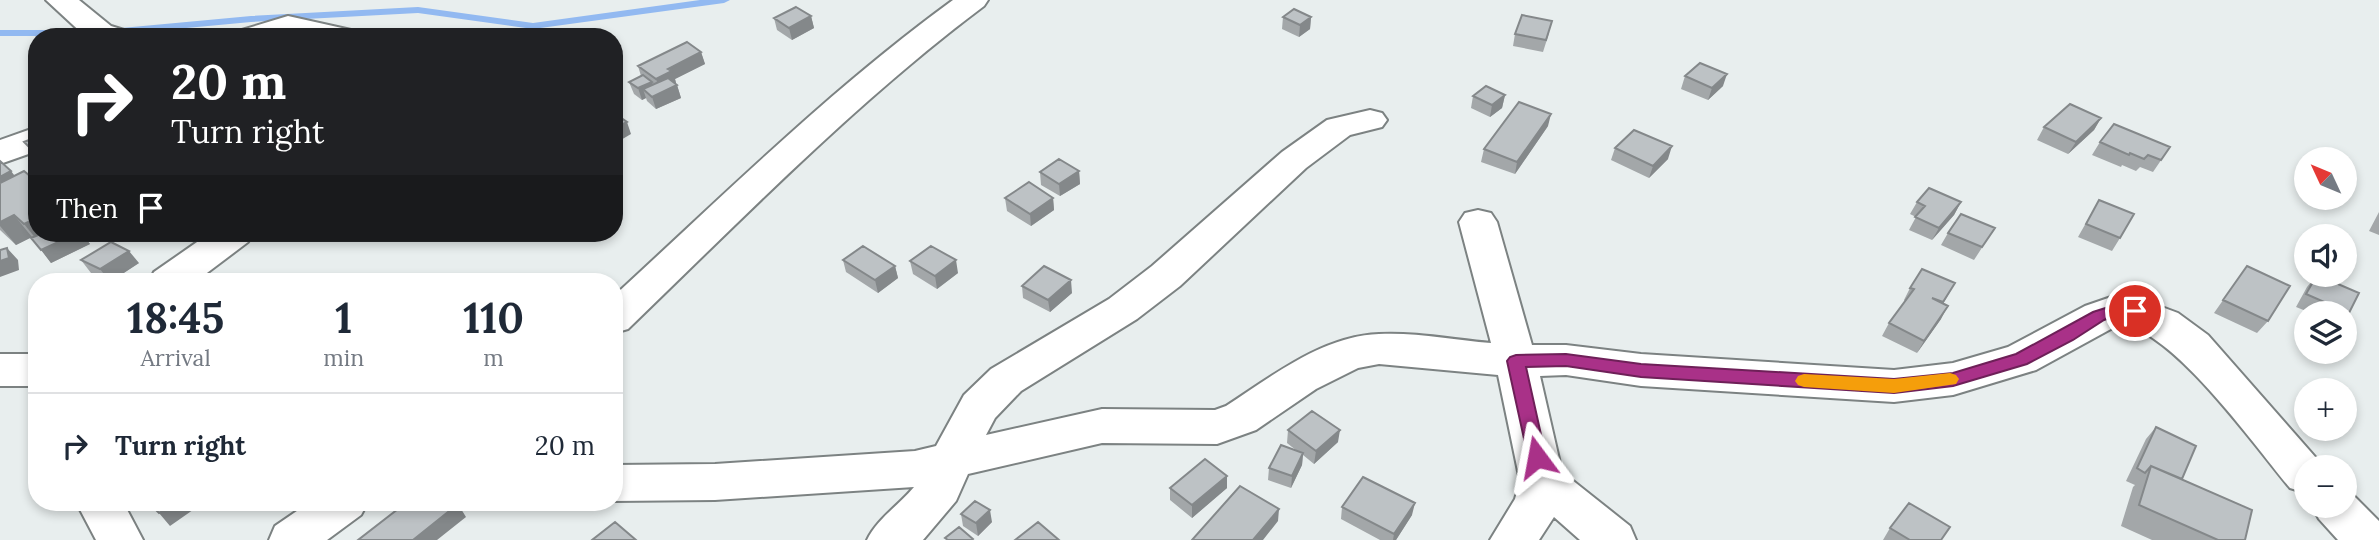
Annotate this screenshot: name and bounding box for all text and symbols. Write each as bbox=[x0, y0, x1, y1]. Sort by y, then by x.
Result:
text: 20 m bbox=[171, 50, 286, 112]
icon: right bbox=[56, 56, 147, 147]
text: Turn right bbox=[171, 111, 324, 152]
north arrow bbox=[2294, 147, 2357, 210]
map controls bbox=[2294, 147, 2357, 518]
icon: arrive bbox=[132, 189, 170, 227]
text: Then bbox=[56, 192, 118, 225]
button: sound bbox=[2294, 224, 2357, 287]
pin bbox=[2105, 281, 2165, 341]
text: 18:45 bbox=[127, 291, 224, 345]
text: 1 bbox=[335, 291, 352, 345]
text: 110 bbox=[463, 291, 524, 345]
icon: arrive bbox=[2116, 292, 2154, 330]
button: layers bbox=[2294, 301, 2357, 364]
text: Arrival bbox=[140, 343, 211, 372]
text: min bbox=[323, 343, 364, 372]
text: m bbox=[483, 343, 504, 372]
button: + bbox=[2294, 378, 2357, 441]
position arrow bbox=[1500, 420, 1574, 494]
icon: right bbox=[56, 427, 94, 465]
text: Turn right bbox=[115, 429, 246, 462]
text: 20 m bbox=[535, 429, 595, 462]
button: − bbox=[2294, 455, 2357, 518]

